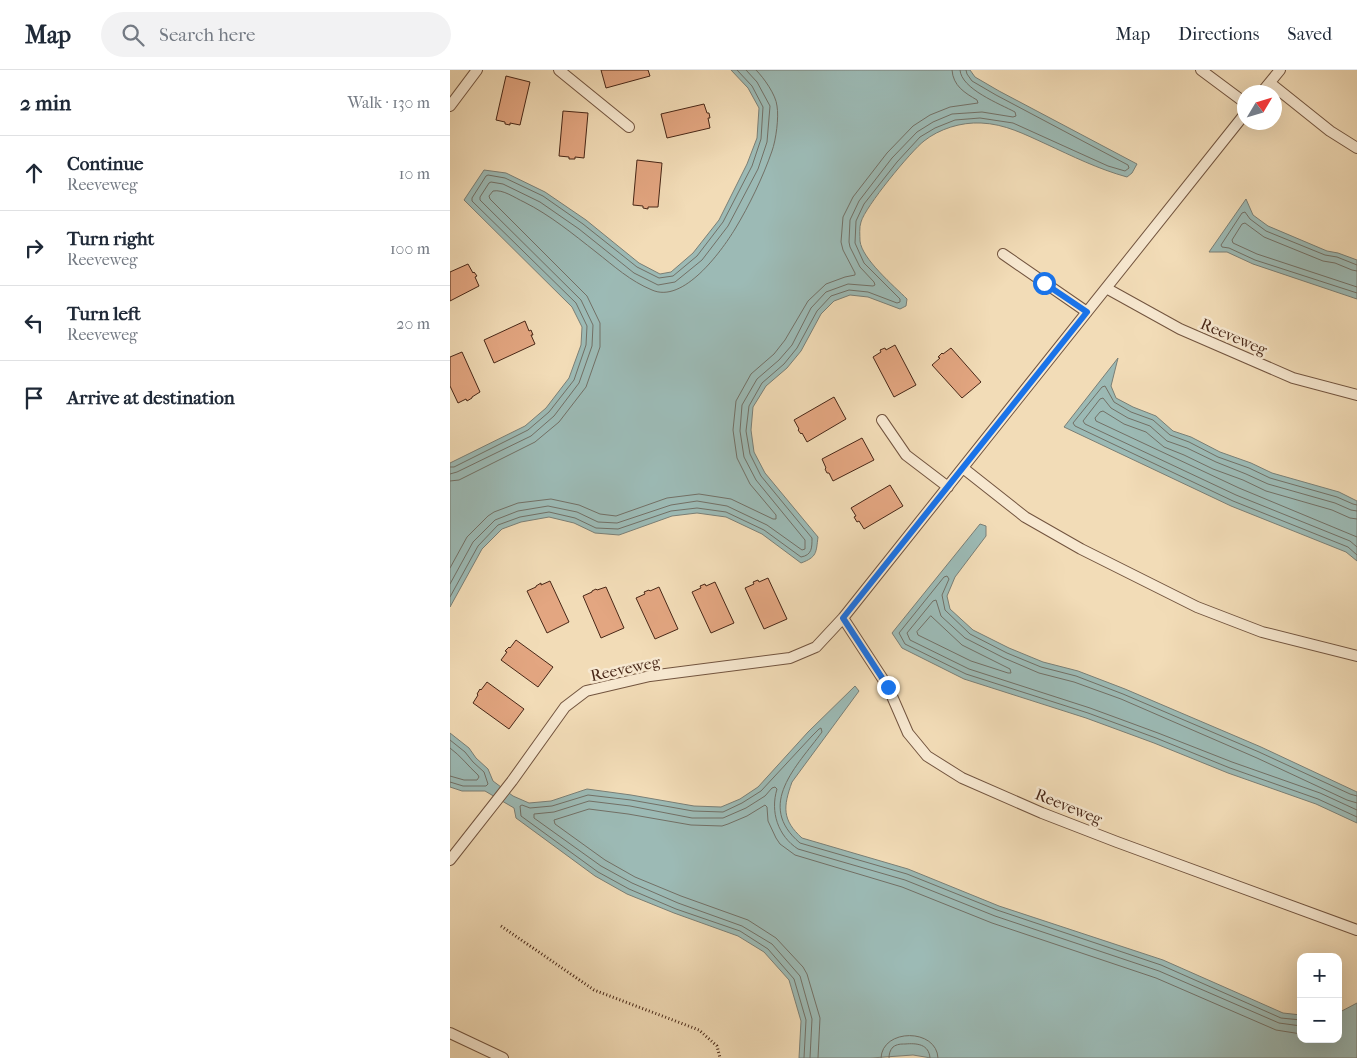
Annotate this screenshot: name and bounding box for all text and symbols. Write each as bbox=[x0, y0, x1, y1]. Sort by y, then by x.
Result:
search box bbox=[101, 12, 451, 57]
text: Map bbox=[25, 21, 71, 49]
icon: search bbox=[119, 21, 147, 49]
text: Search here bbox=[159, 24, 255, 46]
text: Map bbox=[1116, 24, 1150, 45]
text: Directions bbox=[1178, 24, 1259, 45]
text: Saved bbox=[1287, 24, 1332, 45]
north arrow bbox=[1237, 85, 1282, 130]
text: 2 min bbox=[20, 91, 71, 115]
text: Walk · 130 m bbox=[347, 93, 430, 112]
text: Continue bbox=[67, 153, 143, 175]
icon: ahead bbox=[20, 159, 48, 187]
text: 10 m bbox=[399, 164, 430, 183]
text: Reeveweg bbox=[67, 175, 138, 194]
text: Turn right bbox=[67, 228, 154, 250]
icon: right bbox=[20, 234, 48, 262]
text: 100 m bbox=[390, 239, 430, 258]
text: Reeveweg bbox=[67, 250, 138, 269]
route start bbox=[1033, 272, 1056, 295]
text: Turn left bbox=[67, 303, 141, 325]
icon: left bbox=[20, 309, 48, 337]
text: 20 m bbox=[396, 314, 430, 333]
street label: Reeveweg bbox=[1198, 314, 1270, 359]
text: Reeveweg bbox=[67, 325, 138, 344]
icon: arrive bbox=[20, 384, 48, 412]
text: Arrive at destination bbox=[67, 387, 235, 409]
street label: Reeveweg bbox=[589, 652, 662, 685]
route end bbox=[877, 676, 900, 699]
street label: Reeveweg bbox=[1033, 784, 1106, 829]
map controls bbox=[1297, 953, 1342, 1043]
button: + bbox=[1297, 953, 1342, 998]
button: − bbox=[1297, 998, 1342, 1043]

